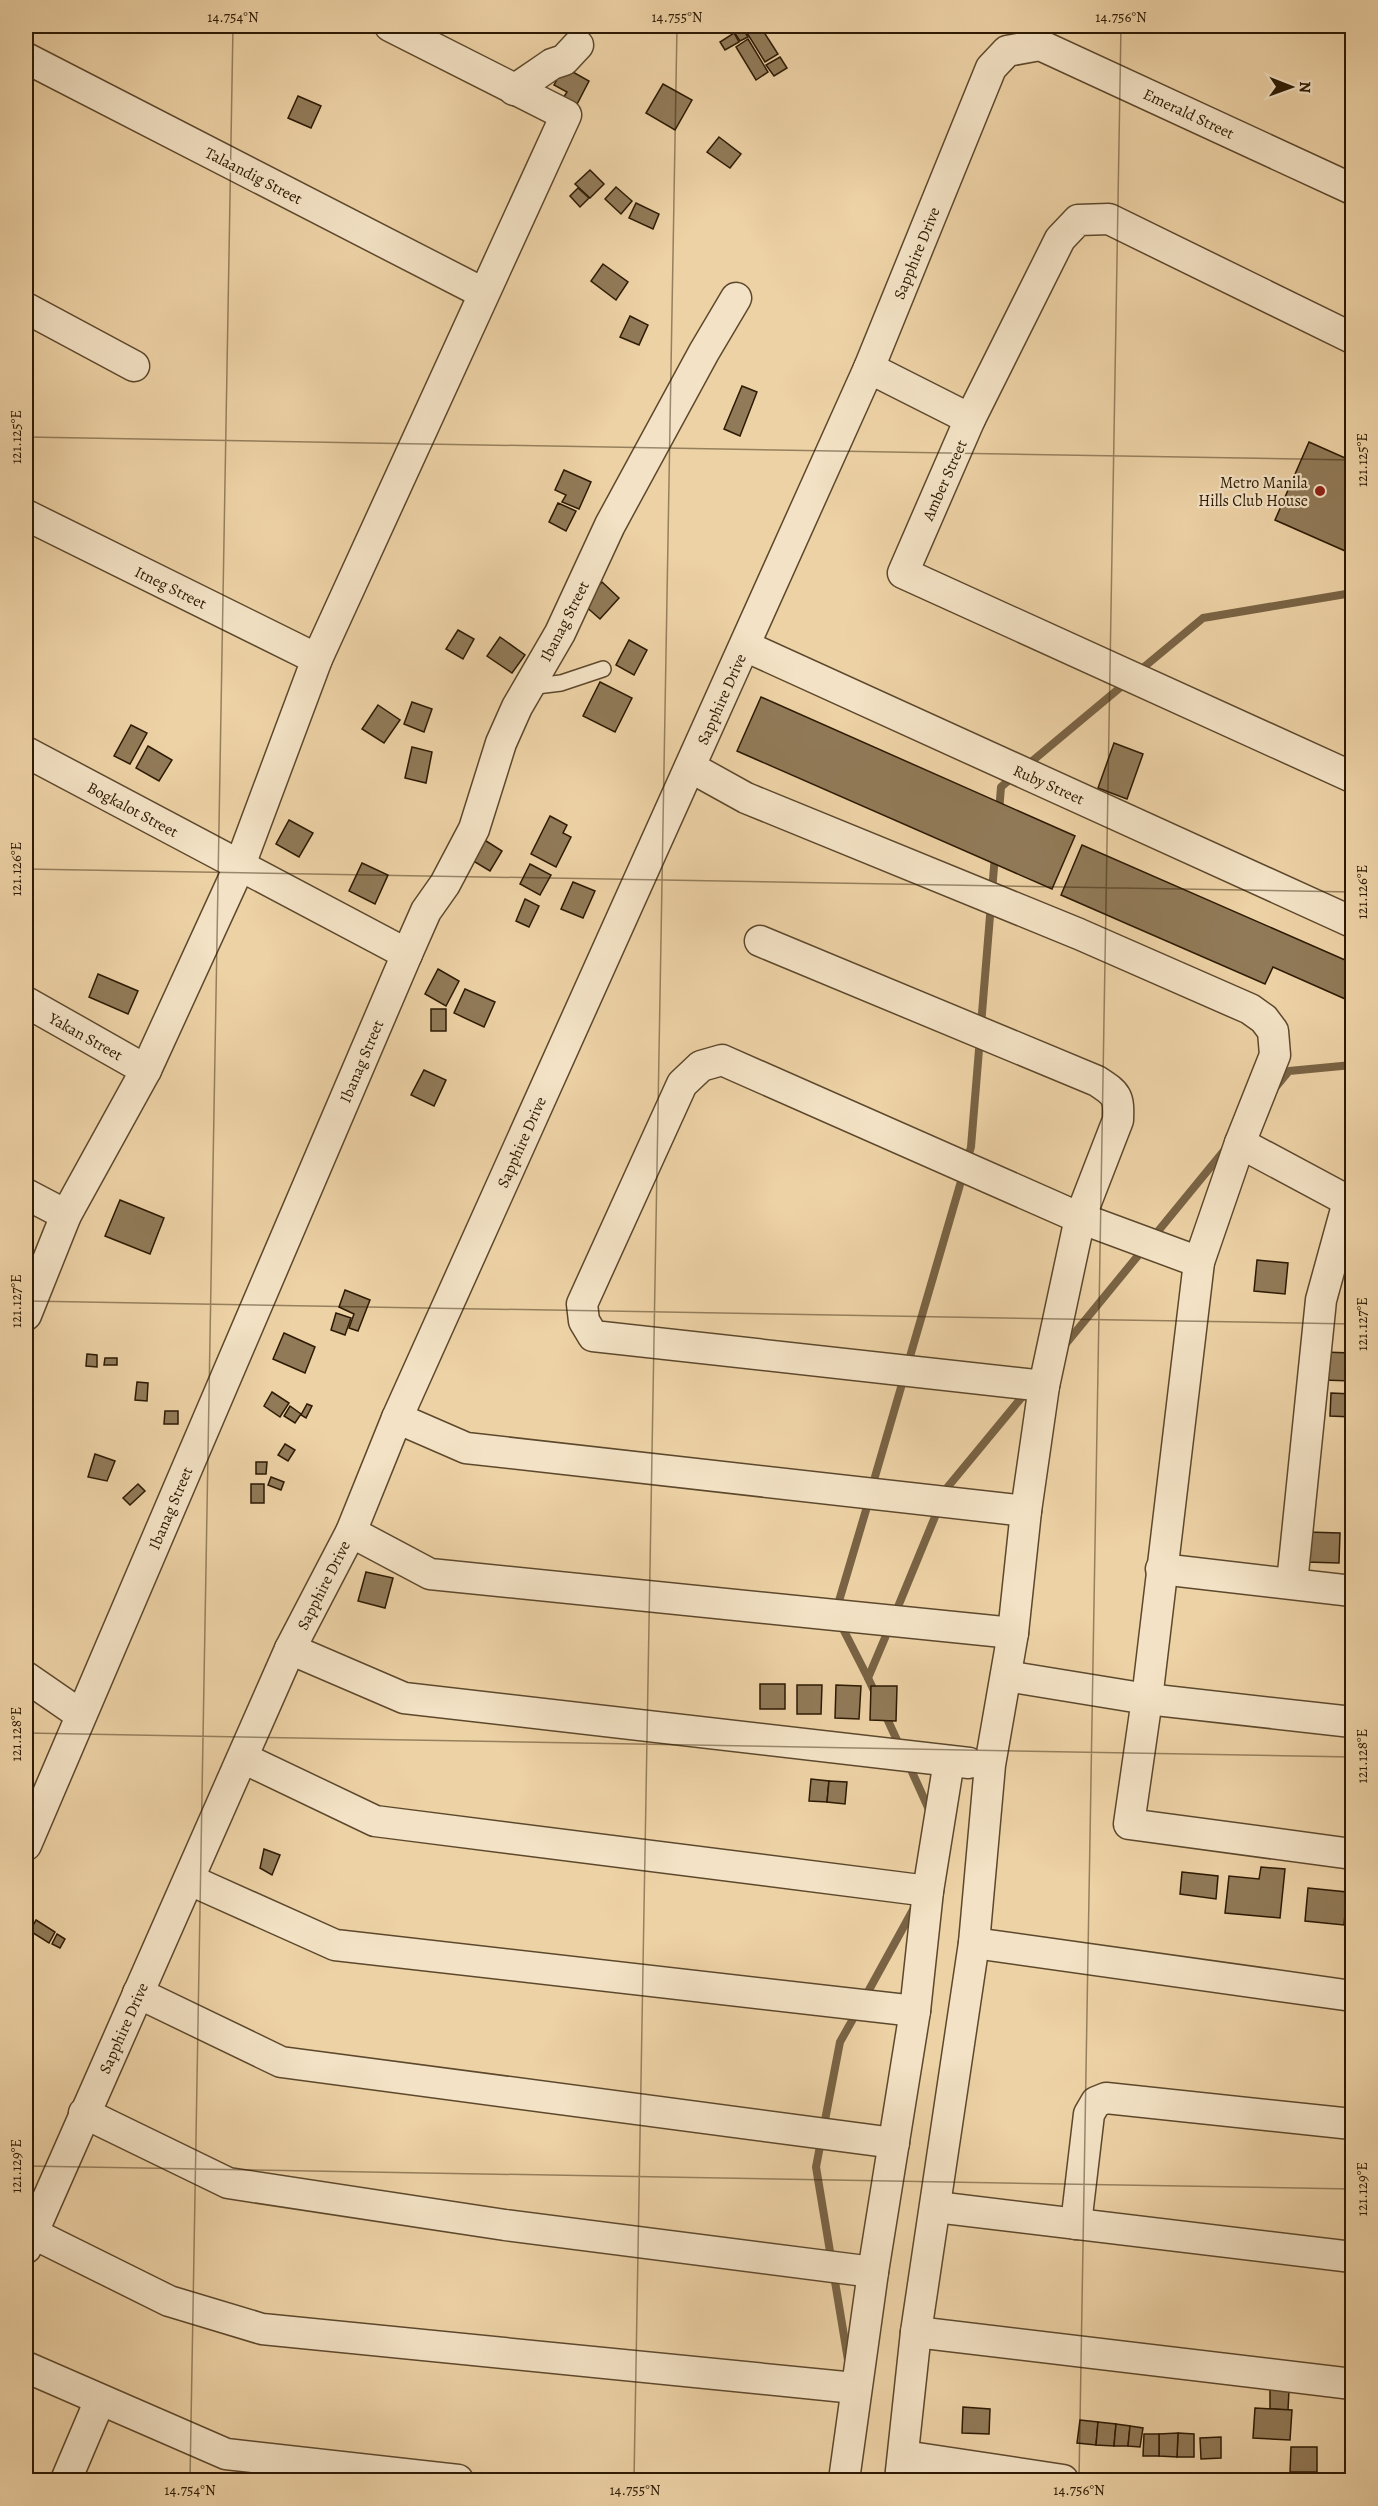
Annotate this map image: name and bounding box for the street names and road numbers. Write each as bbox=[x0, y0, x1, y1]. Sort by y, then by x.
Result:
street label: Emerald Street bbox=[1140, 83, 1238, 145]
street label: Talaandig Street bbox=[201, 142, 306, 210]
street label: Sapphire Drive bbox=[888, 204, 945, 303]
street label: Amber Street bbox=[917, 437, 973, 525]
street label: Itneg Street bbox=[131, 561, 210, 615]
street label: Ibanag Street bbox=[535, 577, 595, 666]
street label: Sapphire Drive bbox=[692, 650, 752, 749]
street label: Ruby Street bbox=[1010, 760, 1088, 810]
street label: Bogkalot Street bbox=[83, 777, 182, 843]
street label: Yakan Street bbox=[44, 1007, 126, 1066]
street label: Ibanag Street bbox=[335, 1017, 389, 1106]
street label: Sapphire Drive bbox=[492, 1093, 552, 1192]
street label: Ibanag Street bbox=[144, 1464, 198, 1553]
street label: Sapphire Drive bbox=[292, 1537, 356, 1634]
street label: Sapphire Drive bbox=[94, 1979, 154, 2078]

